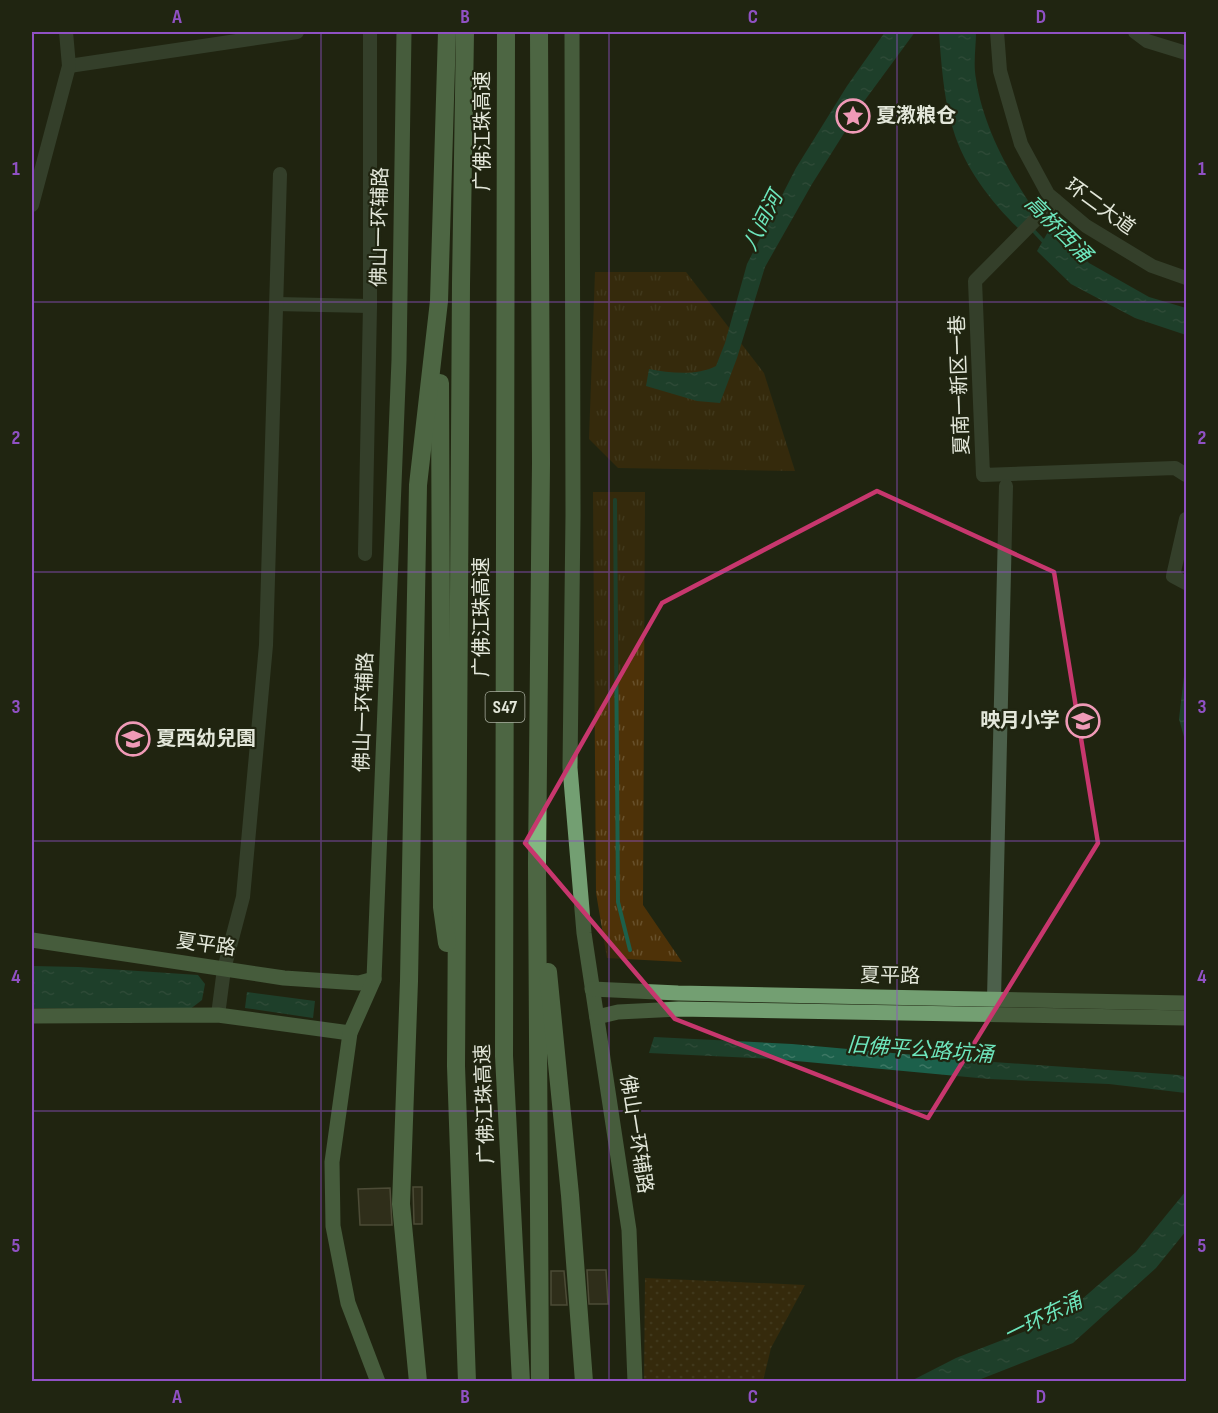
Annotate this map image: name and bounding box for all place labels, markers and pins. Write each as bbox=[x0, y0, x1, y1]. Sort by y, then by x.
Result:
place icon: 夏漖粮仓 bbox=[835, 98, 871, 134]
place label: 夏漖粮仓 bbox=[876, 104, 956, 128]
school or university icon: 映月小学 bbox=[1065, 703, 1101, 739]
place label: 映月小学 bbox=[980, 709, 1060, 733]
school or university icon: 夏西幼兒園 bbox=[115, 721, 151, 757]
place label: 夏西幼兒園 bbox=[156, 727, 256, 751]

